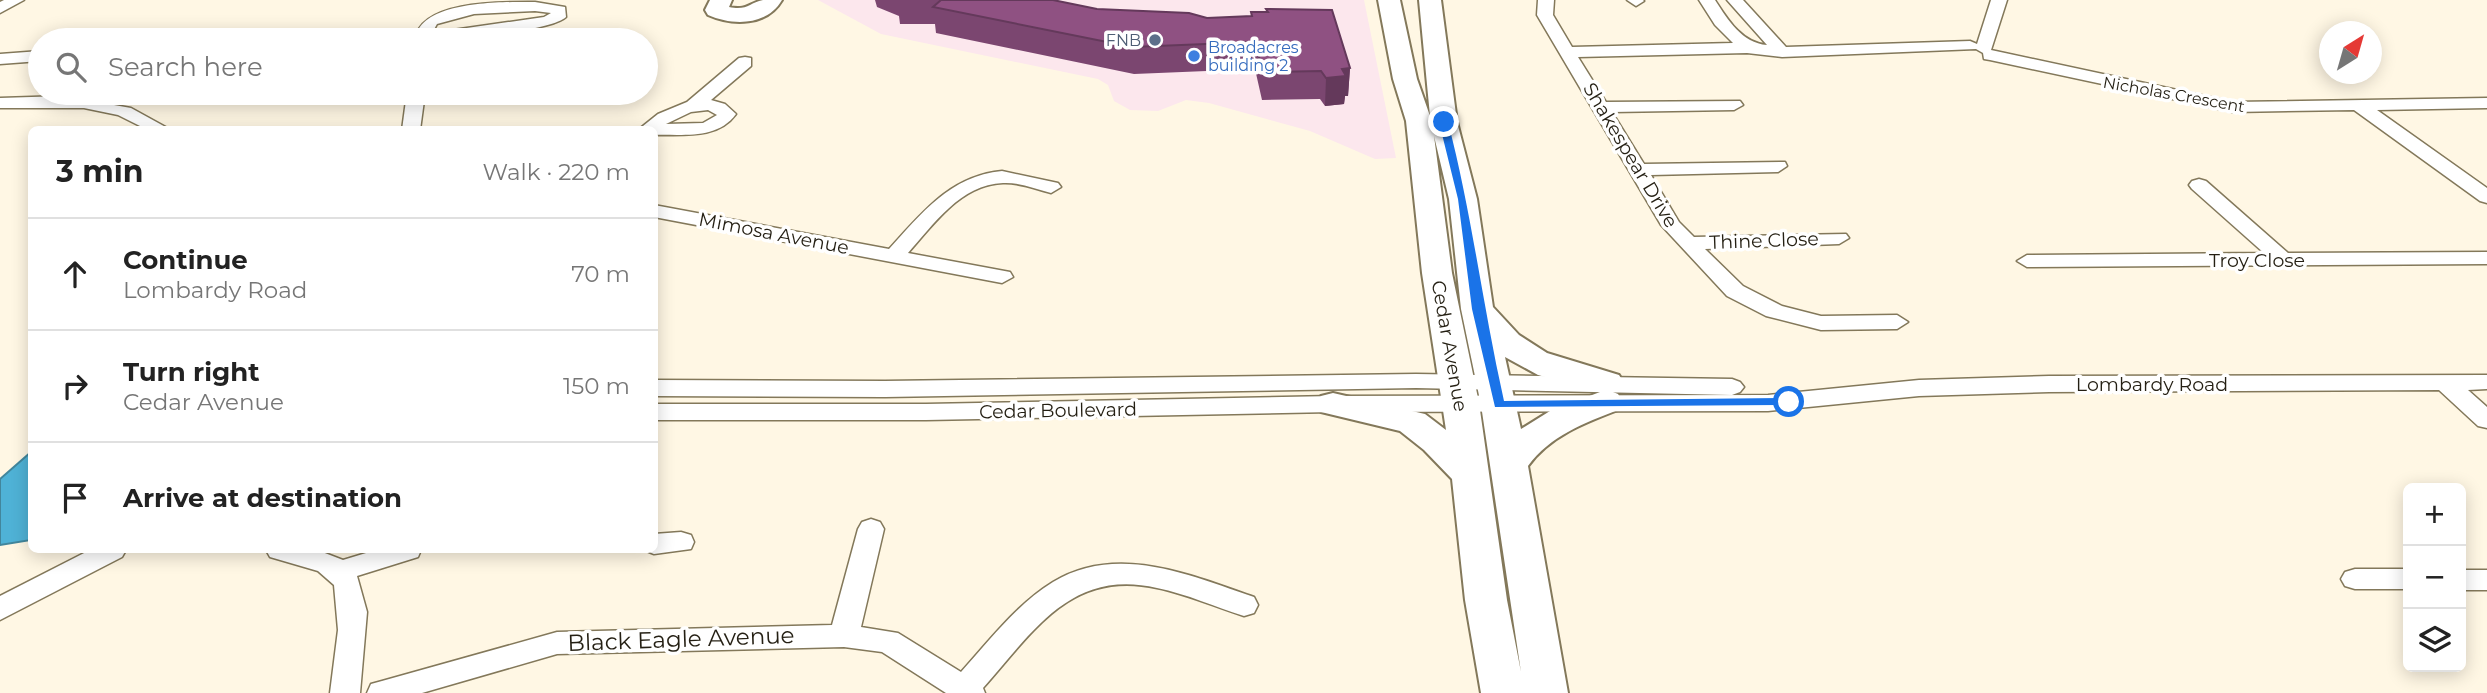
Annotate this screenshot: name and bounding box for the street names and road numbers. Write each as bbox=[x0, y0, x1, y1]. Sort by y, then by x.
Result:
street label: Nicholas Crescent bbox=[2102, 73, 2247, 116]
street label: Shakespear Drive bbox=[1578, 79, 1683, 232]
street label: Mimosa Avenue bbox=[697, 208, 851, 259]
street label: Thine Close bbox=[1709, 227, 1819, 254]
street label: Troy Close bbox=[2209, 249, 2305, 272]
street label: Cedar Avenue bbox=[1427, 279, 1472, 414]
street label: Lombardy Road bbox=[2076, 373, 2228, 396]
street label: Cedar Boulevard bbox=[979, 398, 1137, 423]
street label: Black Eagle Avenue bbox=[567, 621, 795, 657]

